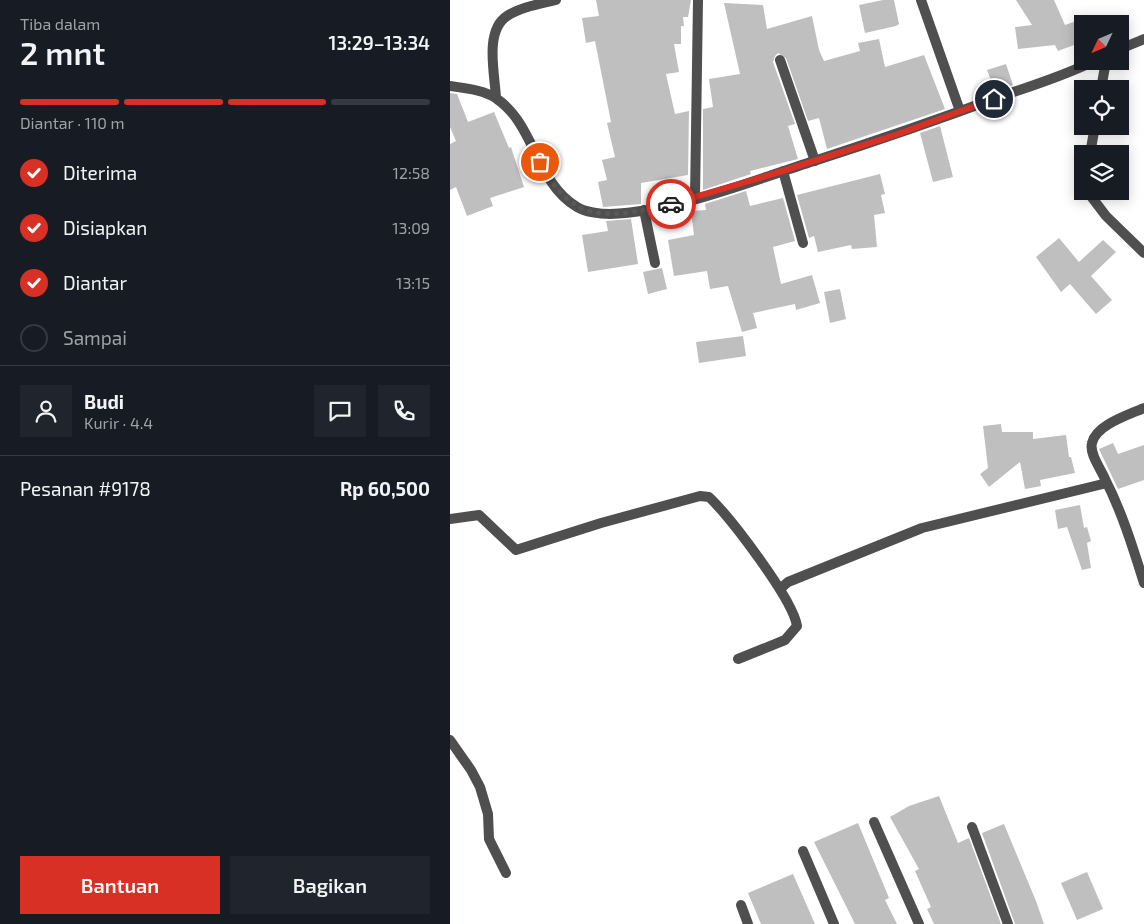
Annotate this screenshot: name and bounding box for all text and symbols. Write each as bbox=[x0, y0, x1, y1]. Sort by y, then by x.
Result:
text: Tiba dalam bbox=[20, 14, 100, 33]
north arrow bbox=[1074, 15, 1129, 70]
map controls bbox=[1074, 15, 1129, 200]
text: 13:29–13:34 bbox=[328, 31, 430, 54]
text: 2 mnt bbox=[20, 33, 105, 71]
pin bbox=[973, 78, 1015, 120]
button: locate bbox=[1074, 80, 1129, 135]
icon: home bbox=[980, 85, 1008, 113]
text: Diantar · 110 m bbox=[20, 113, 125, 132]
pin bbox=[519, 141, 561, 183]
button: layers bbox=[1074, 145, 1129, 200]
icon: bag bbox=[526, 148, 554, 176]
icon: check bbox=[20, 159, 48, 187]
text: Diterima bbox=[63, 161, 137, 184]
text: 12:58 bbox=[393, 163, 430, 182]
courier bbox=[646, 179, 696, 229]
icon: car bbox=[657, 190, 685, 218]
icon: check bbox=[20, 214, 48, 242]
text: Disiapkan bbox=[63, 216, 147, 239]
text: 13:09 bbox=[392, 218, 430, 237]
icon: check bbox=[20, 269, 48, 297]
text: Diantar bbox=[63, 271, 127, 294]
text: 13:15 bbox=[396, 273, 430, 292]
text: Sampai bbox=[63, 326, 127, 349]
button: person bbox=[20, 385, 72, 437]
button: chat bbox=[314, 385, 366, 437]
button: phone bbox=[378, 385, 430, 437]
text: Budi bbox=[84, 390, 124, 413]
text: Kurir · 4.4 bbox=[84, 413, 153, 432]
text: Pesanan #9178 bbox=[20, 477, 151, 500]
text: Rp 60,500 bbox=[340, 477, 430, 500]
button: Bantuan bbox=[20, 856, 220, 914]
button: Bagikan bbox=[230, 856, 430, 914]

